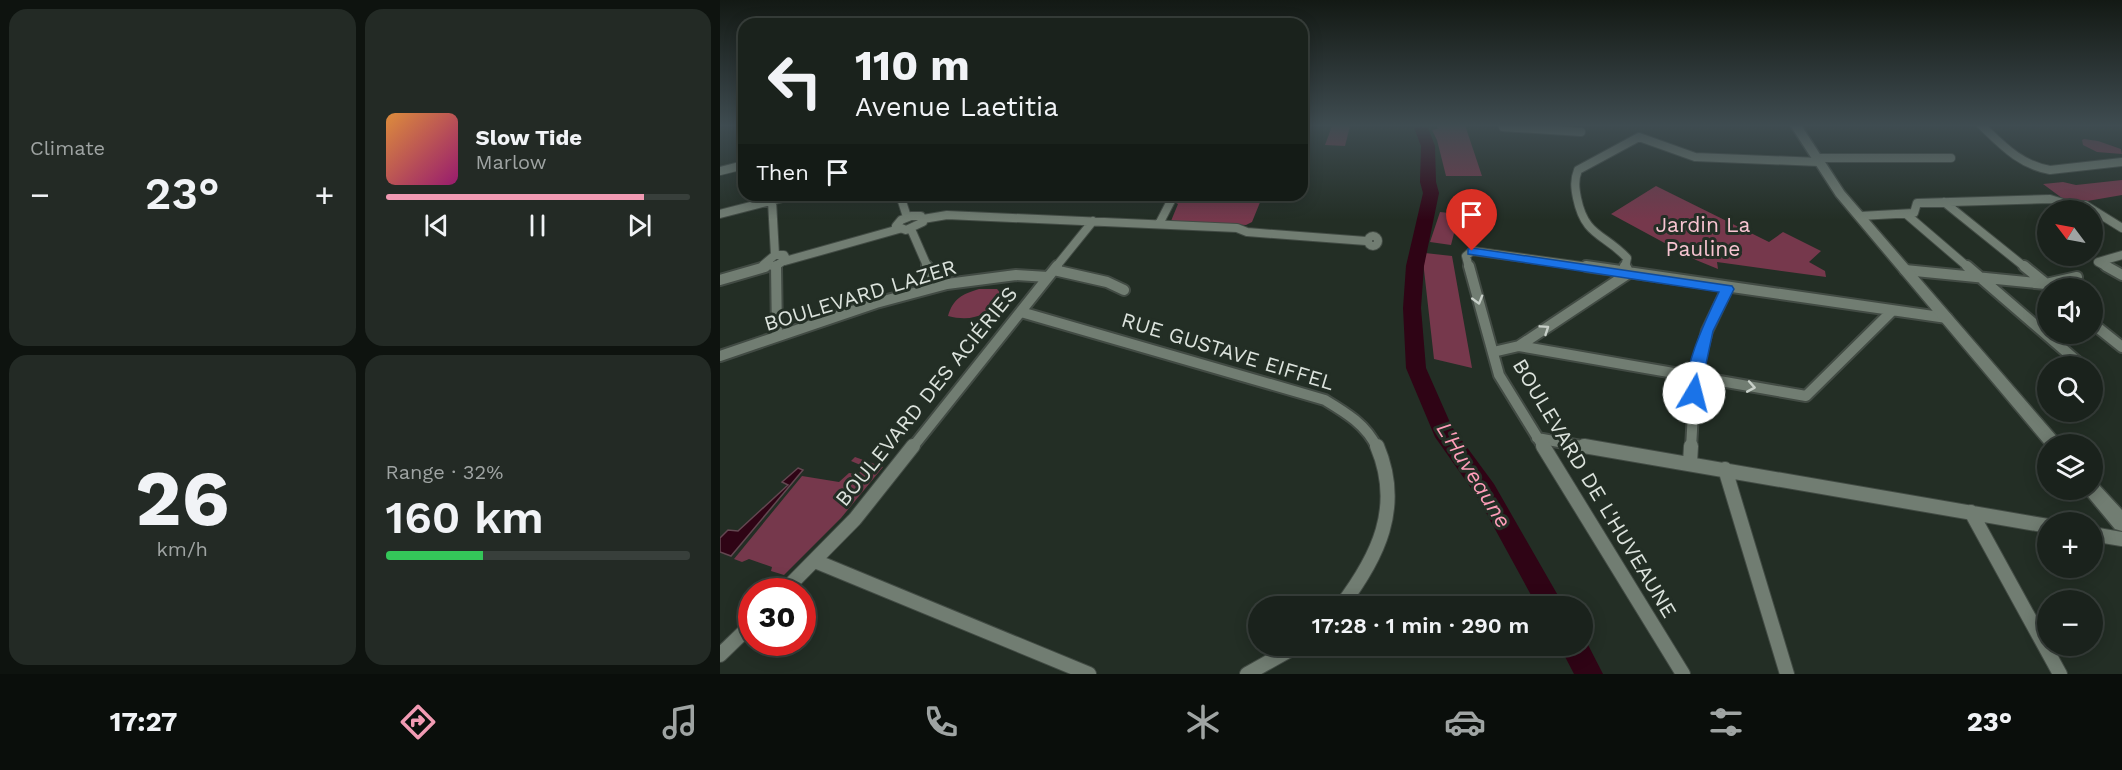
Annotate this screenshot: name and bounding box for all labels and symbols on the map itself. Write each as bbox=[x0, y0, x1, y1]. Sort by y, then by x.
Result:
pin bbox=[1446, 189, 1497, 251]
north arrow bbox=[2037, 200, 2103, 266]
park label: Jardin La Pauline bbox=[1656, 212, 1751, 261]
street label: BOULEVARD LAZER bbox=[761, 254, 959, 336]
street label: BOULEVARD DES ACIÉRIES bbox=[830, 281, 1022, 511]
one-way arrow bbox=[1471, 295, 1484, 305]
street label: RUE GUSTAVE EIFFEL bbox=[1119, 307, 1337, 395]
one-way arrow bbox=[1539, 325, 1550, 336]
street label: BOULEVARD DE L'HUVEAUNE bbox=[1508, 354, 1682, 622]
position arrow bbox=[1662, 361, 1726, 425]
one-way arrow bbox=[1745, 380, 1755, 393]
water label: L'Huveaune bbox=[1432, 417, 1516, 533]
speed limit sign: 30 bbox=[738, 578, 816, 656]

